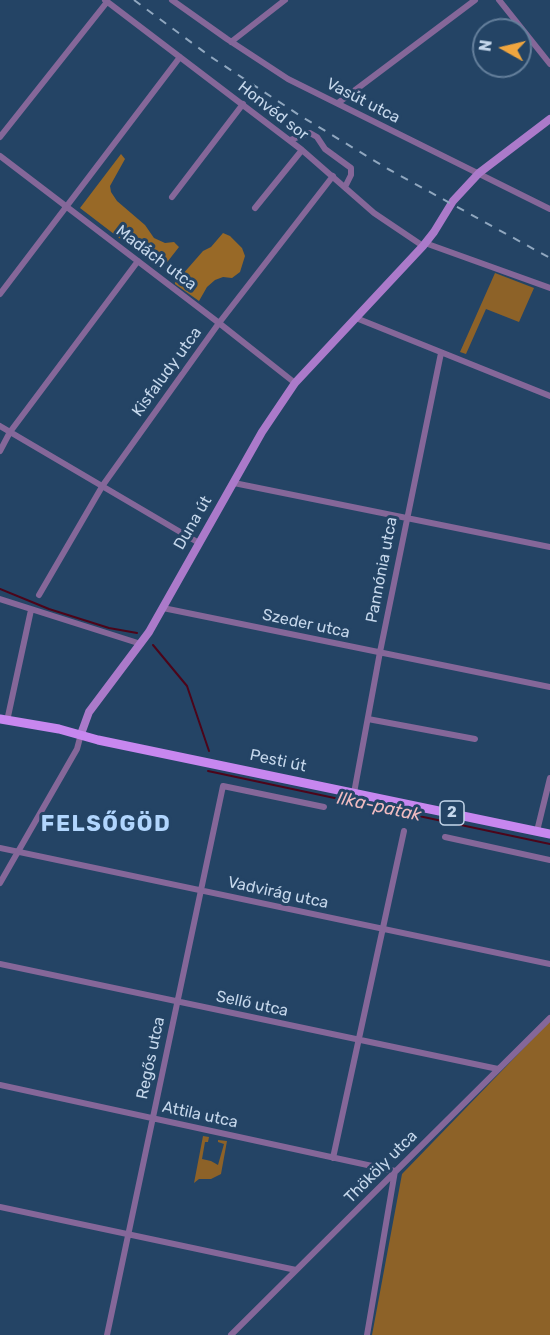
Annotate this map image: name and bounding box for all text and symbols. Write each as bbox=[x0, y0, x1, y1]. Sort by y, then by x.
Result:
north arrow bbox=[472, 18, 532, 78]
text: N bbox=[475, 39, 496, 53]
street label: Vasút utca bbox=[323, 74, 403, 128]
street label: Honvéd sor bbox=[234, 77, 312, 145]
street label: Madách utca bbox=[112, 221, 200, 295]
street label: Kisfaludy utca bbox=[128, 324, 206, 420]
street label: Duna út bbox=[170, 493, 216, 553]
street label: Pannónia utca bbox=[362, 515, 402, 625]
street label: Szeder utca bbox=[260, 605, 352, 643]
street label: Pesti út bbox=[248, 746, 308, 776]
water label: Ilka-patak bbox=[335, 788, 423, 826]
road number: 2 bbox=[440, 801, 464, 825]
district label: FELSŐGÖD bbox=[41, 812, 171, 838]
street label: Vadvirág utca bbox=[226, 873, 330, 913]
street label: Sellő utca bbox=[214, 987, 290, 1021]
street label: Regős utca bbox=[133, 1015, 169, 1101]
street label: Attila utca bbox=[160, 1098, 240, 1132]
street label: Thököly utca bbox=[341, 1127, 421, 1207]

